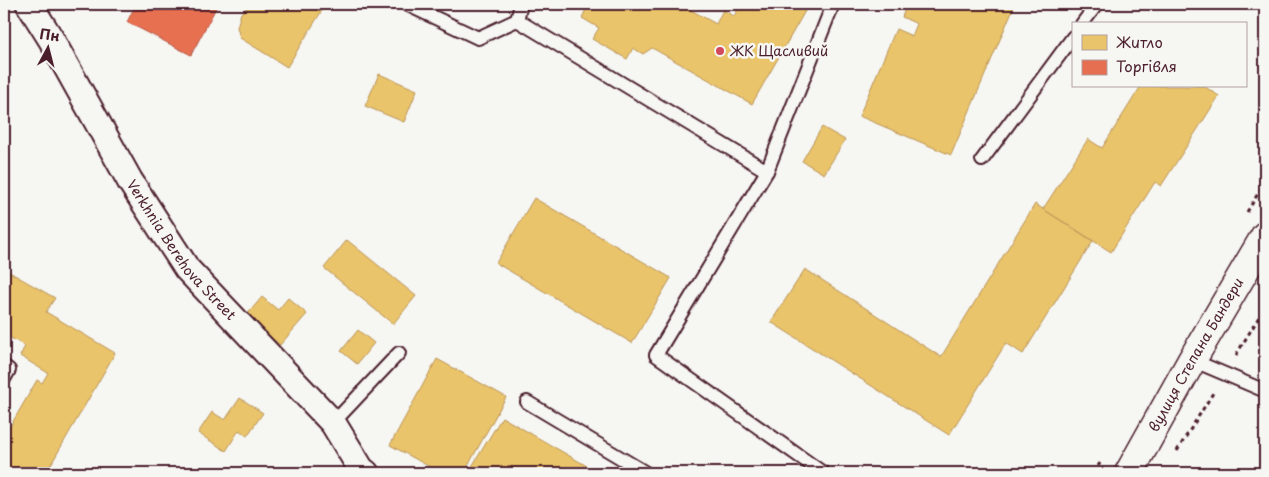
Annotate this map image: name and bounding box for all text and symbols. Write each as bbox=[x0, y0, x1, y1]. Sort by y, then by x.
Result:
north arrow bbox=[22, 22, 72, 72]
legend bbox=[1072, 22, 1246, 88]
text: Пн bbox=[38, 23, 61, 46]
text: Житло bbox=[1116, 30, 1163, 53]
place label: ЖК Щасливий bbox=[730, 40, 828, 61]
marker: ЖК Щасливий bbox=[714, 45, 726, 57]
text: Торгівля bbox=[1116, 54, 1177, 77]
street label: Verkhnia Berehova Street bbox=[122, 175, 241, 325]
street label: вулиця Степана Бандери bbox=[1143, 273, 1248, 435]

